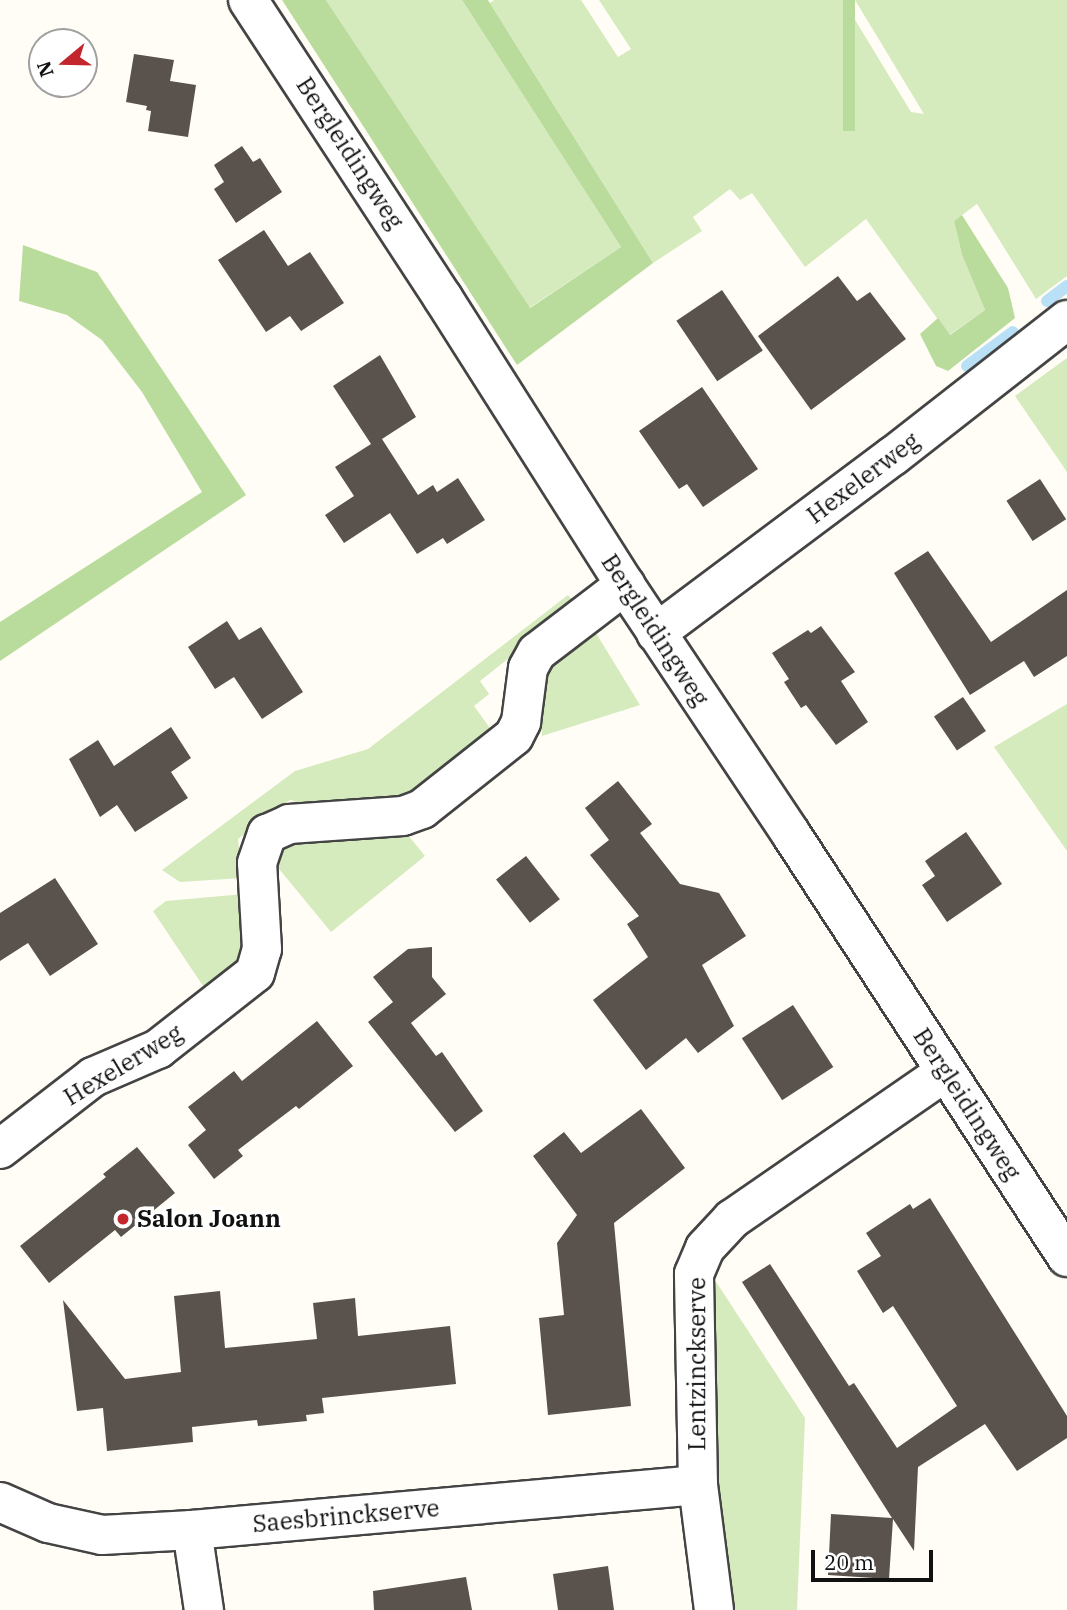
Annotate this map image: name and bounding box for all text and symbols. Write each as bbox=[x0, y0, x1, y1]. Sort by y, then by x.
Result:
north arrow bbox=[28, 28, 98, 98]
text: N bbox=[31, 58, 59, 80]
street label: Bergleidingweg bbox=[290, 72, 410, 234]
street label: Hexelerweg bbox=[801, 426, 925, 530]
street label: Bergleidingweg bbox=[595, 549, 715, 711]
street label: Hexelerweg bbox=[58, 1018, 188, 1112]
street label: Bergleidingweg bbox=[907, 1023, 1027, 1185]
place label: Salon Joann bbox=[137, 1205, 281, 1233]
marker: Salon Joann bbox=[115, 1211, 131, 1227]
street label: Lentzinckserve bbox=[683, 1277, 711, 1451]
street label: Saesbrinckserve bbox=[251, 1493, 441, 1539]
scale bar bbox=[815, 1536, 937, 1580]
text: 20 m bbox=[824, 1548, 874, 1576]

